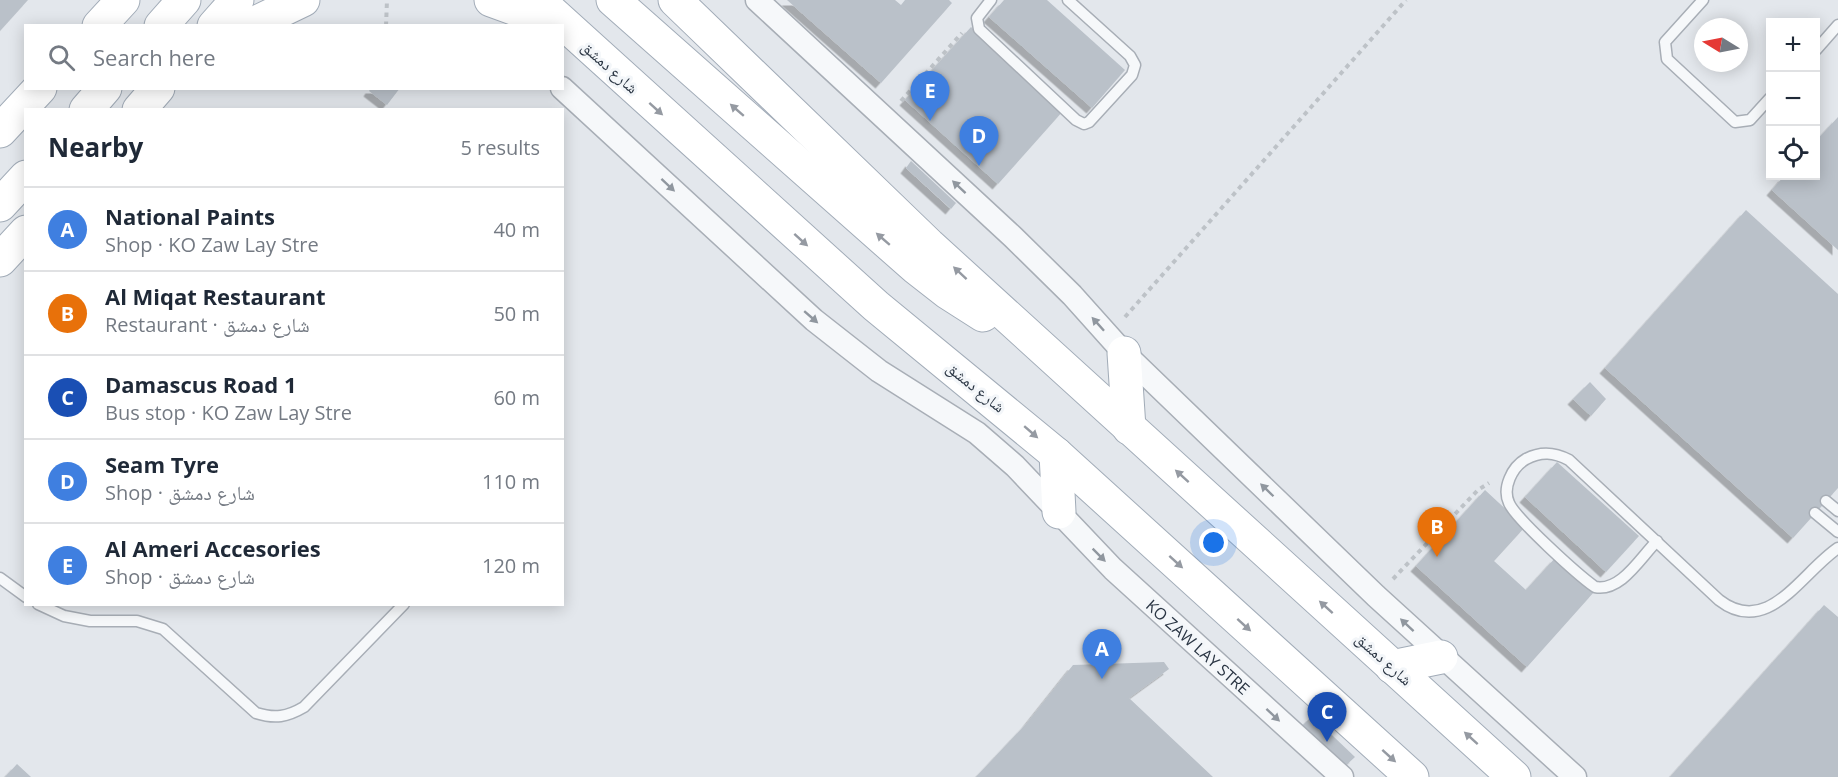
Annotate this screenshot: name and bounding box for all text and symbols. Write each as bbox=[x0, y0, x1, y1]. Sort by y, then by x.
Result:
north arrow bbox=[1694, 18, 1748, 72]
map controls bbox=[1766, 18, 1820, 180]
button: + bbox=[1766, 18, 1820, 72]
search box bbox=[24, 24, 564, 90]
street label: شارع دمشق bbox=[577, 36, 643, 98]
icon: search bbox=[45, 41, 78, 74]
text: Search here bbox=[93, 42, 216, 72]
pin: E bbox=[910, 72, 950, 121]
button: − bbox=[1766, 72, 1820, 126]
one-way arrow bbox=[648, 102, 663, 115]
one-way arrow bbox=[730, 104, 745, 117]
pin: D bbox=[960, 116, 998, 166]
button: locate bbox=[1766, 126, 1820, 180]
text: Nearby bbox=[48, 129, 143, 165]
text: 5 results bbox=[460, 134, 540, 161]
one-way arrow bbox=[660, 178, 675, 192]
one-way arrow bbox=[952, 180, 967, 194]
text: National Paints bbox=[105, 201, 275, 231]
text: A bbox=[61, 216, 74, 243]
text: 40 m bbox=[493, 216, 540, 243]
text: Shop · KO Zaw Lay Stre bbox=[105, 231, 319, 258]
one-way arrow bbox=[793, 233, 808, 247]
one-way arrow bbox=[876, 233, 891, 246]
one-way arrow bbox=[953, 267, 968, 280]
text: Al Miqat Restaurant bbox=[105, 281, 326, 311]
text: B bbox=[61, 300, 74, 327]
text: 50 m bbox=[493, 300, 540, 327]
one-way arrow bbox=[803, 310, 818, 323]
text: Restaurant · شارع دمشق bbox=[105, 311, 310, 338]
one-way arrow bbox=[1092, 317, 1105, 332]
street label: شارع دمشق bbox=[942, 357, 1010, 417]
text: Damascus Road 1 bbox=[105, 369, 296, 399]
text: C bbox=[61, 384, 74, 411]
text: 60 m bbox=[493, 384, 540, 411]
text: Bus stop · KO Zaw Lay Stre bbox=[105, 399, 352, 426]
one-way arrow bbox=[1023, 425, 1038, 438]
text: Seam Tyre bbox=[105, 449, 219, 479]
text: D bbox=[60, 468, 75, 495]
text: 110 m bbox=[482, 468, 540, 495]
one-way arrow bbox=[1174, 469, 1189, 483]
text: Shop · شارع دمشق bbox=[105, 479, 255, 506]
one-way arrow bbox=[1260, 484, 1274, 498]
pin: B bbox=[1418, 508, 1456, 557]
your location bbox=[1199, 528, 1228, 557]
text: Al Ameri Accesories bbox=[105, 533, 321, 563]
one-way arrow bbox=[1092, 547, 1106, 562]
text: E bbox=[62, 552, 73, 579]
text: 120 m bbox=[482, 552, 540, 579]
one-way arrow bbox=[1169, 555, 1183, 569]
text: Shop · شارع دمشق bbox=[105, 563, 255, 590]
street label: KO ZAW LAY STRE bbox=[1141, 594, 1255, 700]
one-way arrow bbox=[1319, 601, 1334, 614]
one-way arrow bbox=[1237, 618, 1252, 632]
one-way arrow bbox=[1400, 618, 1415, 632]
street label: شارع دمشق bbox=[1351, 628, 1417, 690]
pin: A bbox=[1082, 630, 1122, 679]
pin: C bbox=[1308, 692, 1346, 742]
one-way arrow bbox=[1266, 708, 1280, 722]
one-way arrow bbox=[1463, 731, 1478, 745]
one-way arrow bbox=[1381, 749, 1396, 763]

